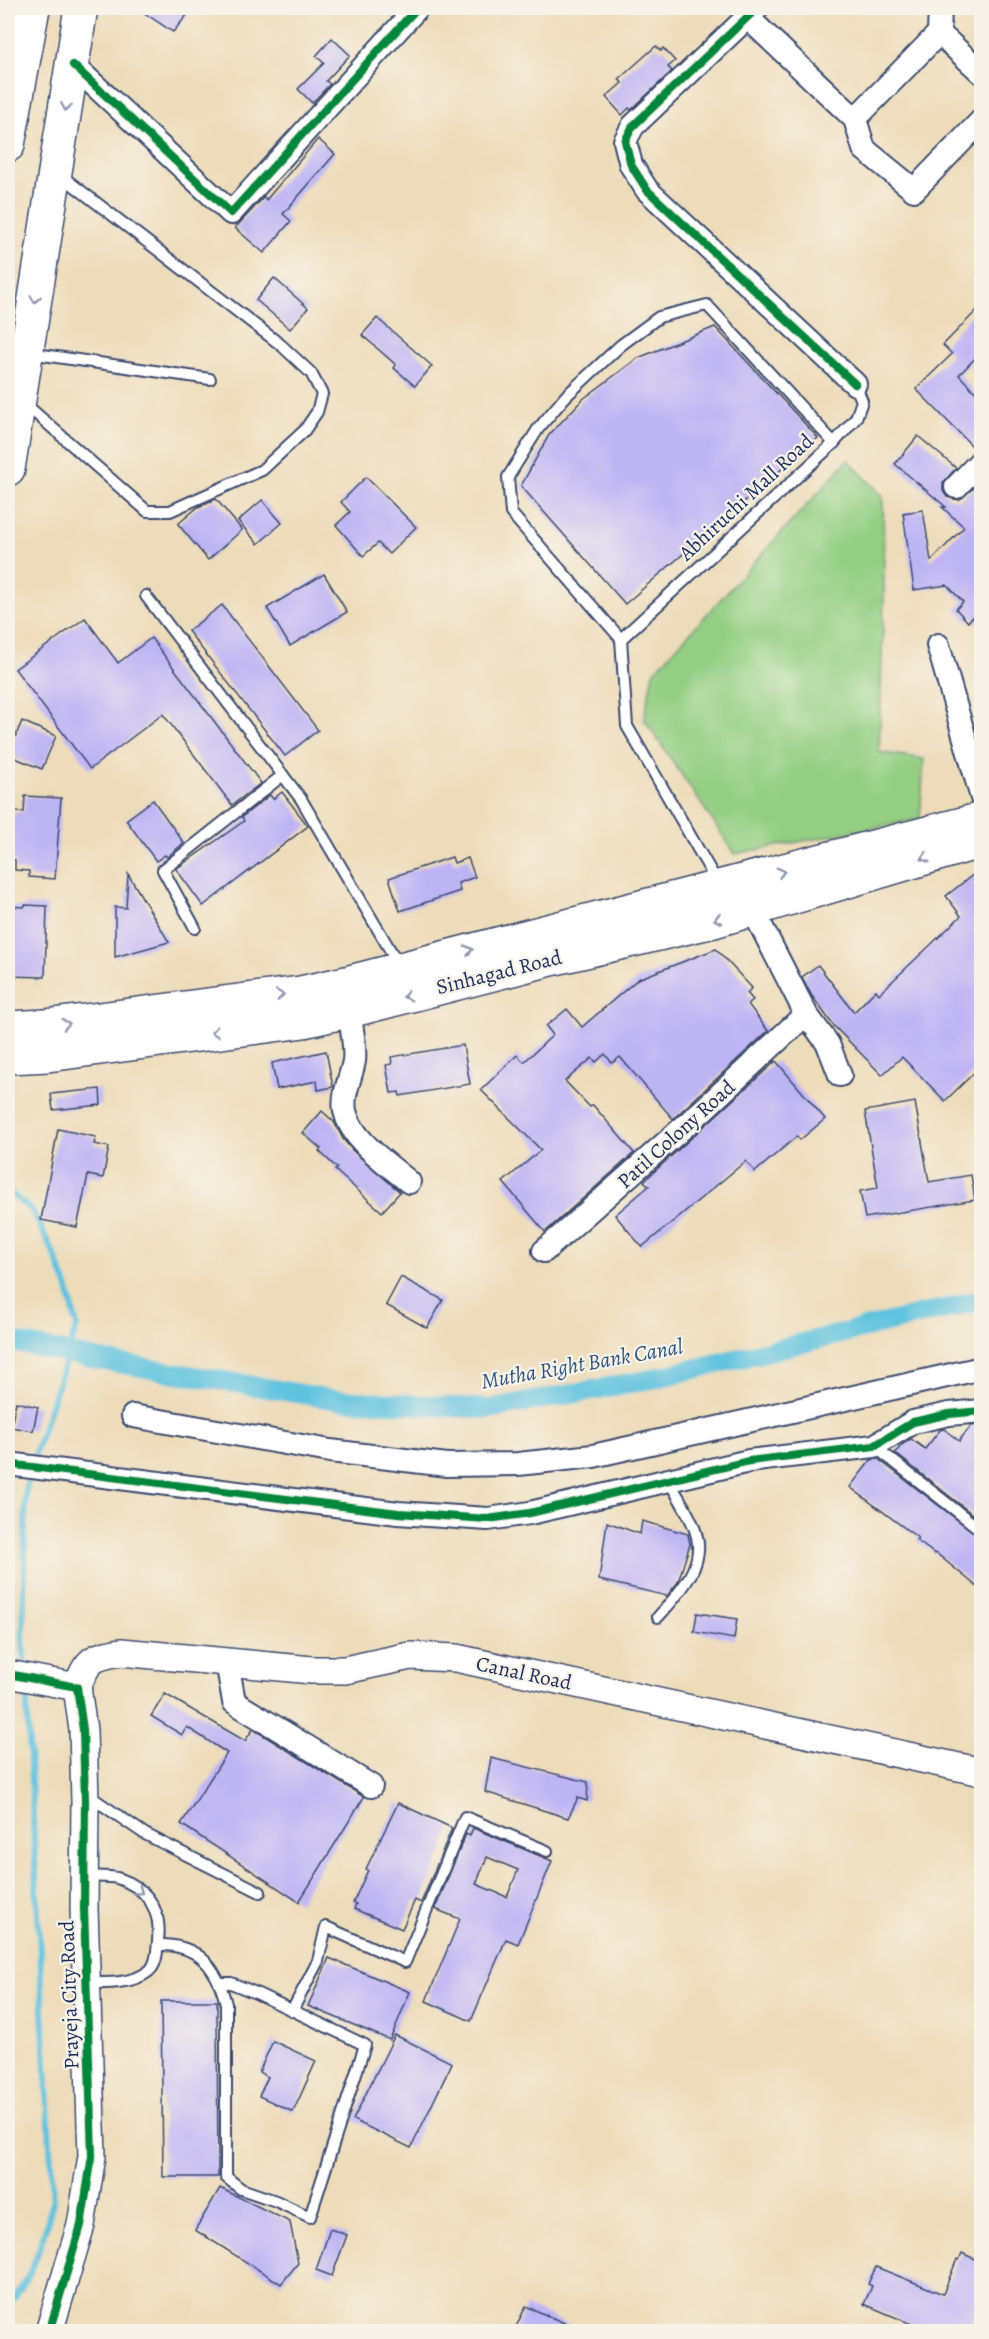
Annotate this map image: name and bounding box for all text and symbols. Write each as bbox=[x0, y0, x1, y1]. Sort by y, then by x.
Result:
one-way arrow bbox=[61, 102, 73, 112]
one-way arrow bbox=[30, 295, 42, 304]
street label: Abhiruchi Mall Road bbox=[672, 427, 820, 568]
one-way arrow bbox=[921, 851, 931, 863]
one-way arrow bbox=[776, 866, 786, 879]
one-way arrow bbox=[714, 912, 724, 925]
street label: Sinhagad Road bbox=[433, 943, 565, 1001]
one-way arrow bbox=[464, 945, 474, 958]
one-way arrow bbox=[402, 988, 412, 1001]
one-way arrow bbox=[275, 990, 284, 1002]
one-way arrow bbox=[61, 1018, 70, 1030]
one-way arrow bbox=[211, 1026, 220, 1038]
street label: Patil Colony Road bbox=[611, 1073, 742, 1195]
water label: Mutha Right Bank Canal bbox=[479, 1331, 686, 1397]
street label: Canal Road bbox=[474, 1649, 575, 1697]
one-way arrow bbox=[132, 1884, 143, 1895]
street label: Prayeja City Road bbox=[52, 1919, 86, 2070]

